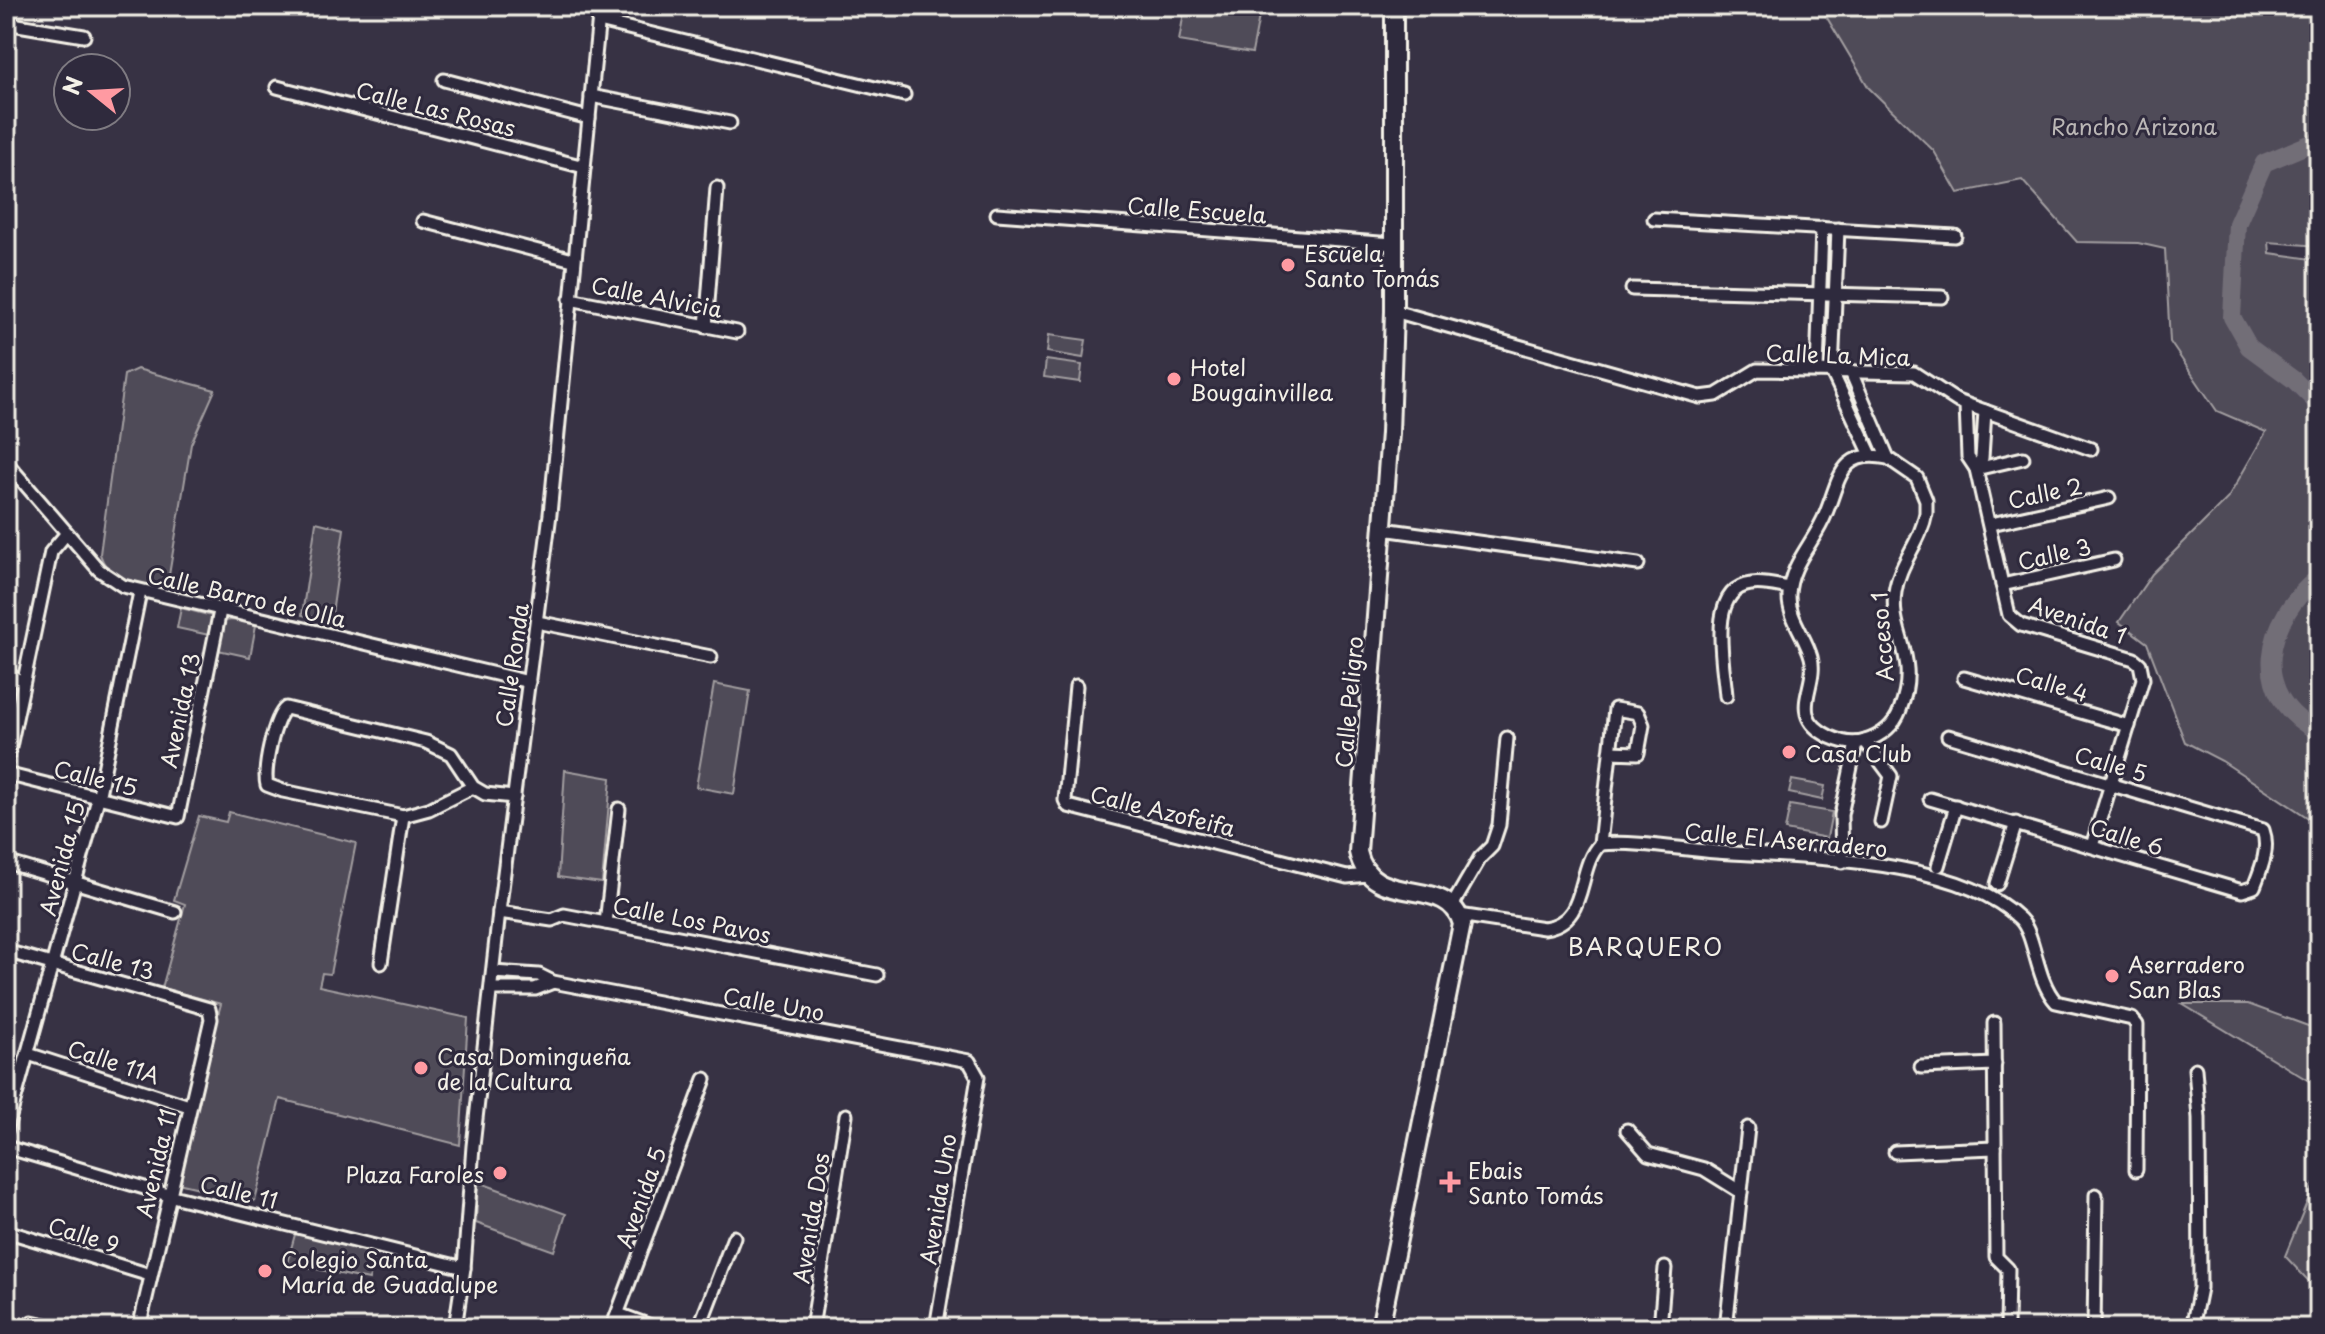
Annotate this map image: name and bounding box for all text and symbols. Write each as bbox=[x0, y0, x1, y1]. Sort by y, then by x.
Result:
north arrow bbox=[52, 52, 132, 132]
text: N bbox=[53, 72, 90, 99]
street label: Calle Las Rosas bbox=[353, 72, 519, 144]
park label: Rancho Arizona bbox=[2051, 109, 2217, 142]
street label: Calle Escuela bbox=[1126, 188, 1268, 230]
place label: Escuela Santo Tomás bbox=[1304, 236, 1439, 294]
marker: Escuela Santo Tomás bbox=[1279, 256, 1297, 274]
street label: Calle Alvicia bbox=[589, 267, 726, 325]
street label: Calle La Mica bbox=[1765, 335, 1911, 373]
place label: Hotel Bougainvillea bbox=[1190, 350, 1333, 408]
marker: Hotel Bougainvillea bbox=[1165, 370, 1183, 388]
street label: Calle 2 bbox=[2005, 468, 2085, 516]
street label: Calle 3 bbox=[2014, 529, 2094, 577]
street label: Calle Barro de Olla bbox=[144, 557, 350, 635]
street label: Avenida 1 bbox=[2025, 587, 2131, 651]
street label: Acceso 1 bbox=[1861, 591, 1901, 683]
street label: Calle Ronda bbox=[486, 600, 536, 729]
street label: Calle Peligro bbox=[1326, 635, 1370, 769]
street label: Avenida 13 bbox=[151, 649, 207, 771]
street label: Calle 4 bbox=[2012, 657, 2092, 709]
place label: Casa Club bbox=[1805, 736, 1912, 769]
street label: Calle 5 bbox=[2071, 737, 2151, 789]
marker: Casa Club bbox=[1780, 743, 1798, 761]
street label: Calle 15 bbox=[51, 751, 141, 803]
street label: Calle Azofeifa bbox=[1087, 776, 1239, 844]
street label: Avenida 15 bbox=[30, 797, 92, 919]
street label: Calle 6 bbox=[2086, 809, 2168, 863]
street label: Calle El Aserradero bbox=[1683, 814, 1889, 864]
street label: Calle Los Pavos bbox=[610, 888, 774, 950]
district label: BARQUERO bbox=[1568, 928, 1724, 964]
street label: Calle 13 bbox=[68, 933, 158, 987]
place label: Aserradero San Blas bbox=[2128, 947, 2245, 1005]
marker: Aserradero San Blas bbox=[2103, 967, 2121, 985]
street label: Calle Uno bbox=[721, 978, 827, 1028]
street label: Calle 11A bbox=[64, 1031, 164, 1091]
place label: Casa Domingueña de la Cultura bbox=[437, 1039, 631, 1097]
marker: Casa Domingueña de la Cultura bbox=[412, 1059, 430, 1077]
street label: Avenida 11 bbox=[126, 1105, 184, 1221]
street label: Avenida Uno bbox=[910, 1131, 964, 1267]
street label: Avenida 5 bbox=[606, 1142, 674, 1252]
street label: Avenida Dos bbox=[783, 1150, 837, 1286]
place label: Ebais Santo Tomás bbox=[1468, 1153, 1603, 1211]
place label: Plaza Faroles bbox=[346, 1157, 484, 1190]
marker: Plaza Faroles bbox=[491, 1164, 509, 1182]
street label: Calle 11 bbox=[197, 1166, 281, 1216]
marker: Ebais Santo Tomás bbox=[1439, 1171, 1461, 1193]
street label: Calle 9 bbox=[44, 1208, 124, 1260]
place label: Colegio Santa María de Guadalupe bbox=[281, 1242, 498, 1300]
marker: Colegio Santa María de Guadalupe bbox=[256, 1262, 274, 1280]

